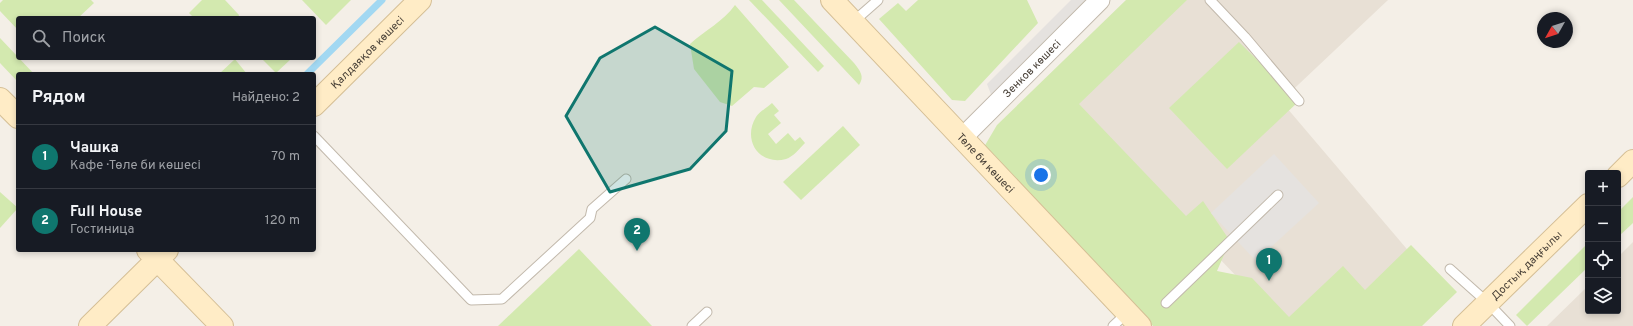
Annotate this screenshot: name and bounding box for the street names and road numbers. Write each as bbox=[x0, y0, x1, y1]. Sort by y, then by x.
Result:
street label: Қалдаяқов көшесі bbox=[328, 14, 408, 92]
street label: Зенков көшесі bbox=[1000, 37, 1064, 101]
street label: Төле би көшесі bbox=[953, 130, 1017, 197]
street label: Достық даңғылы bbox=[1489, 228, 1565, 304]

